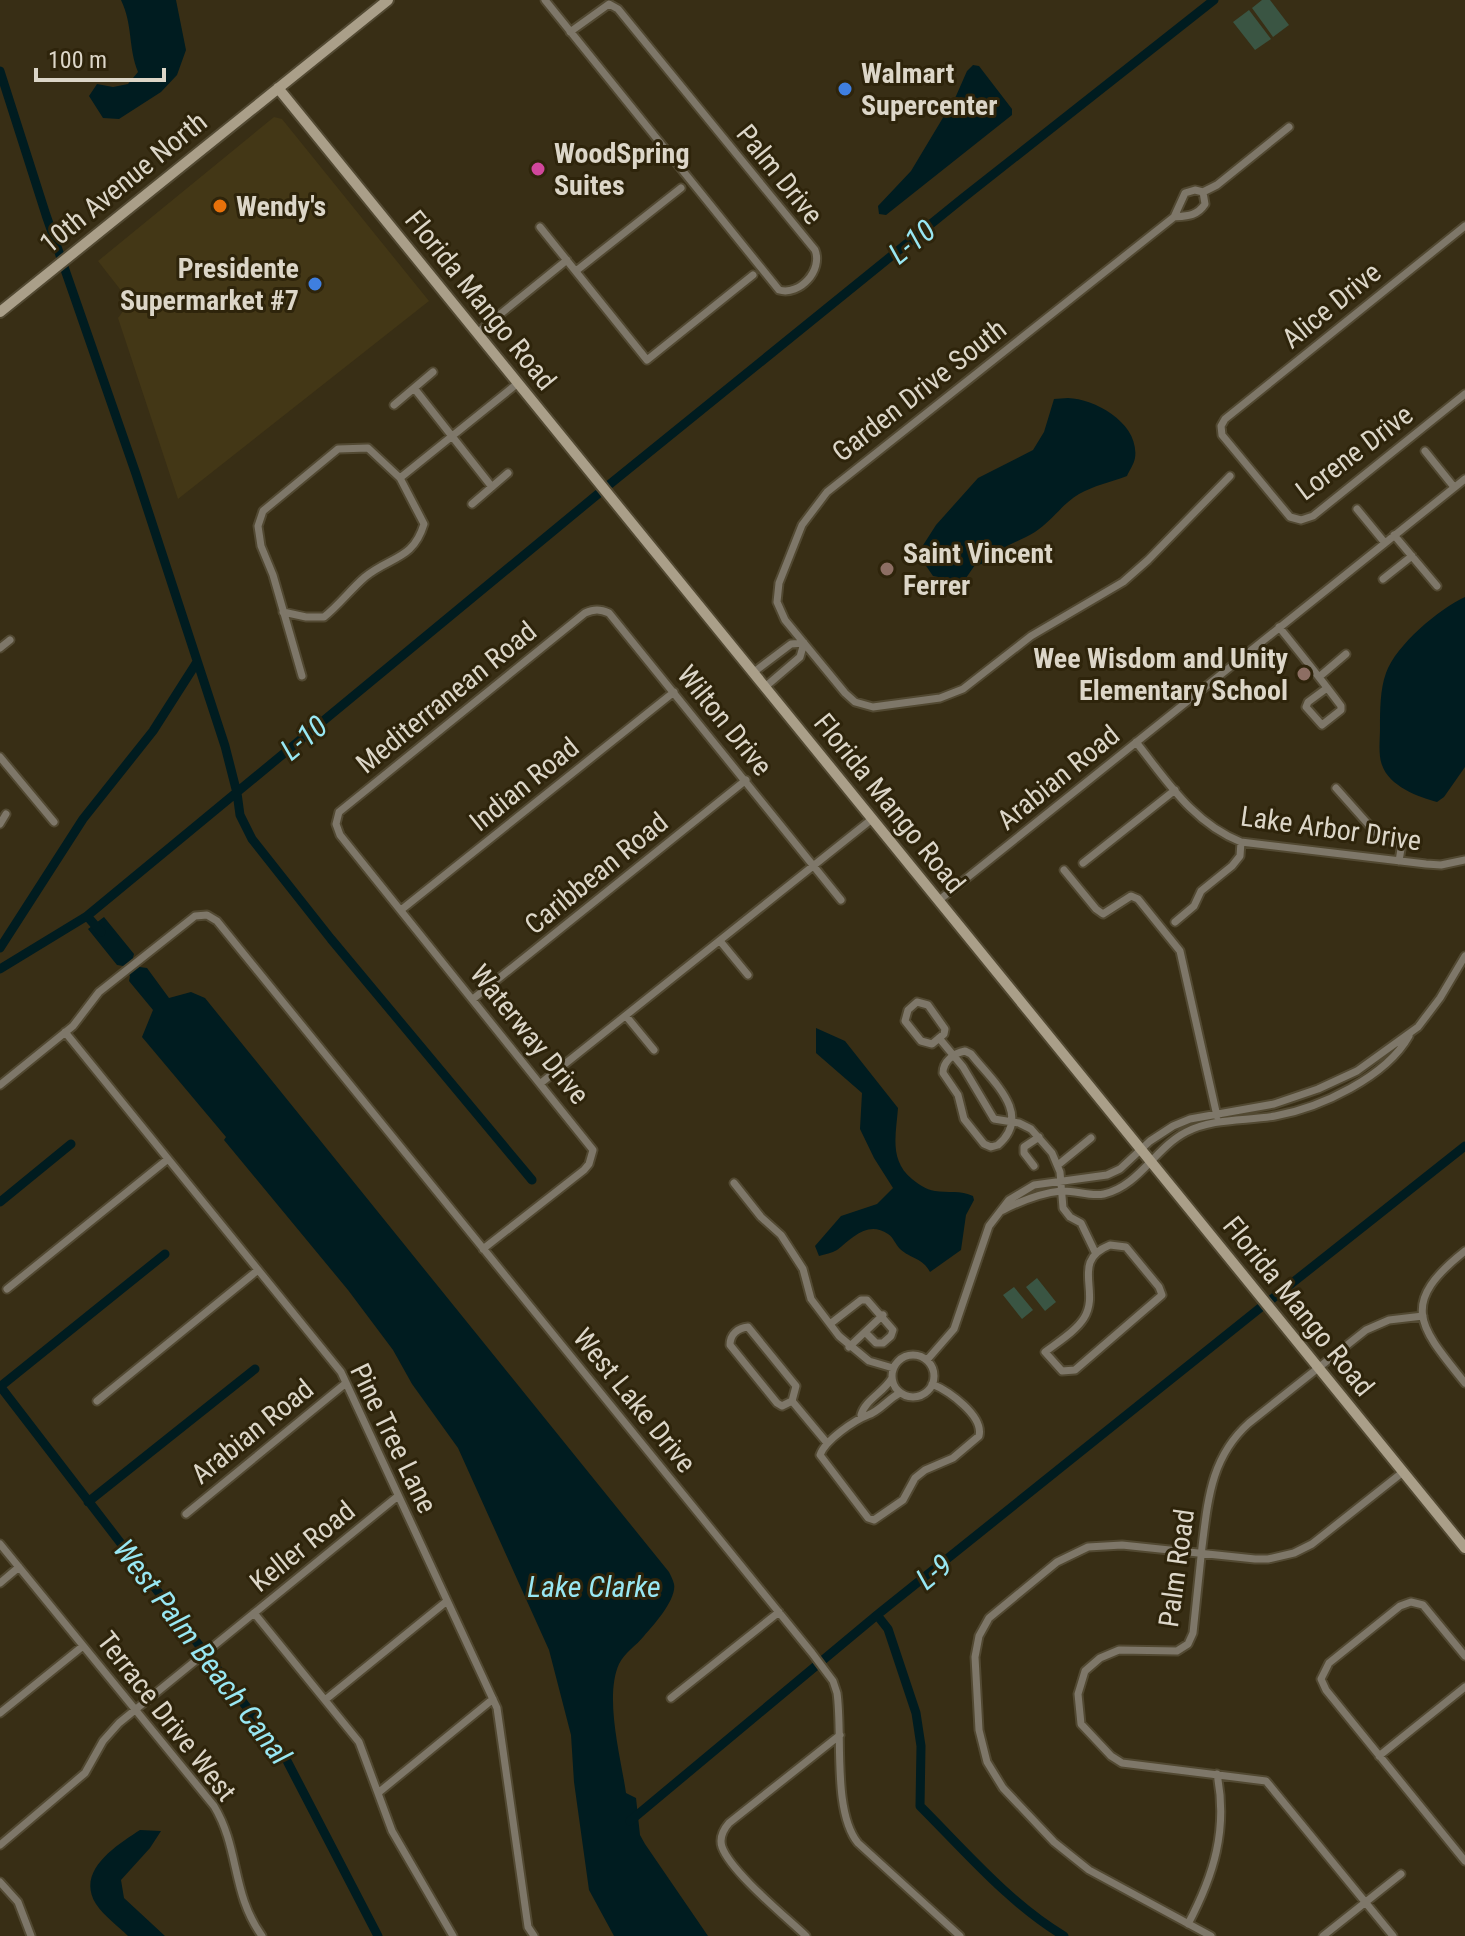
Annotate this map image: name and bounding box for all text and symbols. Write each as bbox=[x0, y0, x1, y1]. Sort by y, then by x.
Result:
scale bar bbox=[36, 32, 164, 82]
text: 100 m bbox=[48, 46, 107, 74]
place label: Walmart Supercenter bbox=[861, 57, 997, 122]
marker: Walmart Supercenter bbox=[836, 80, 854, 98]
street label: 10th Avenue North bbox=[33, 105, 213, 260]
street label: Palm Drive bbox=[729, 118, 830, 231]
place label: WoodSpring Suites bbox=[554, 137, 689, 202]
marker: WoodSpring Suites bbox=[529, 160, 547, 178]
place label: Wendy's bbox=[236, 190, 326, 223]
marker: Wendy's bbox=[211, 197, 229, 215]
street label: Florida Mango Road bbox=[398, 204, 563, 397]
water label: L-10 bbox=[881, 212, 942, 271]
place label: Presidente Supermarket #7 bbox=[120, 252, 299, 317]
street label: Alice Drive bbox=[1275, 256, 1387, 355]
marker: Presidente Supermarket #7 bbox=[306, 275, 324, 293]
street label: Garden Drive South bbox=[826, 312, 1013, 468]
street label: Lorene Drive bbox=[1289, 398, 1419, 507]
place label: Saint Vincent Ferrer bbox=[903, 537, 1053, 602]
marker: Saint Vincent Ferrer bbox=[878, 560, 896, 578]
street label: Mediterranean Road bbox=[350, 615, 543, 780]
place label: Wee Wisdom and Unity Elementary School bbox=[1033, 642, 1289, 707]
street label: Wilton Drive bbox=[670, 659, 779, 782]
marker: Wee Wisdom and Unity Elementary School bbox=[1295, 665, 1313, 683]
street label: Florida Mango Road bbox=[807, 707, 972, 900]
water label: L-10 bbox=[273, 708, 334, 767]
street label: Arabian Road bbox=[991, 718, 1126, 837]
street label: Indian Road bbox=[463, 731, 585, 838]
street label: Lake Arbor Drive bbox=[1239, 799, 1423, 857]
street label: Caribbean Road bbox=[518, 806, 675, 941]
street label: Waterway Drive bbox=[463, 958, 596, 1111]
street label: Florida Mango Road bbox=[1216, 1210, 1381, 1403]
street label: West Lake Drive bbox=[566, 1322, 703, 1479]
street label: Pine Tree Lane bbox=[343, 1358, 444, 1518]
street label: Arabian Road bbox=[185, 1372, 320, 1491]
street label: Keller Road bbox=[243, 1494, 361, 1599]
street label: Palm Road bbox=[1152, 1507, 1201, 1629]
water label: West Palm Beach Canal bbox=[106, 1532, 299, 1771]
water label: L-9 bbox=[909, 1547, 958, 1596]
water label: Lake Clarke bbox=[527, 1569, 661, 1604]
street label: Terrace Drive West bbox=[90, 1625, 243, 1808]

